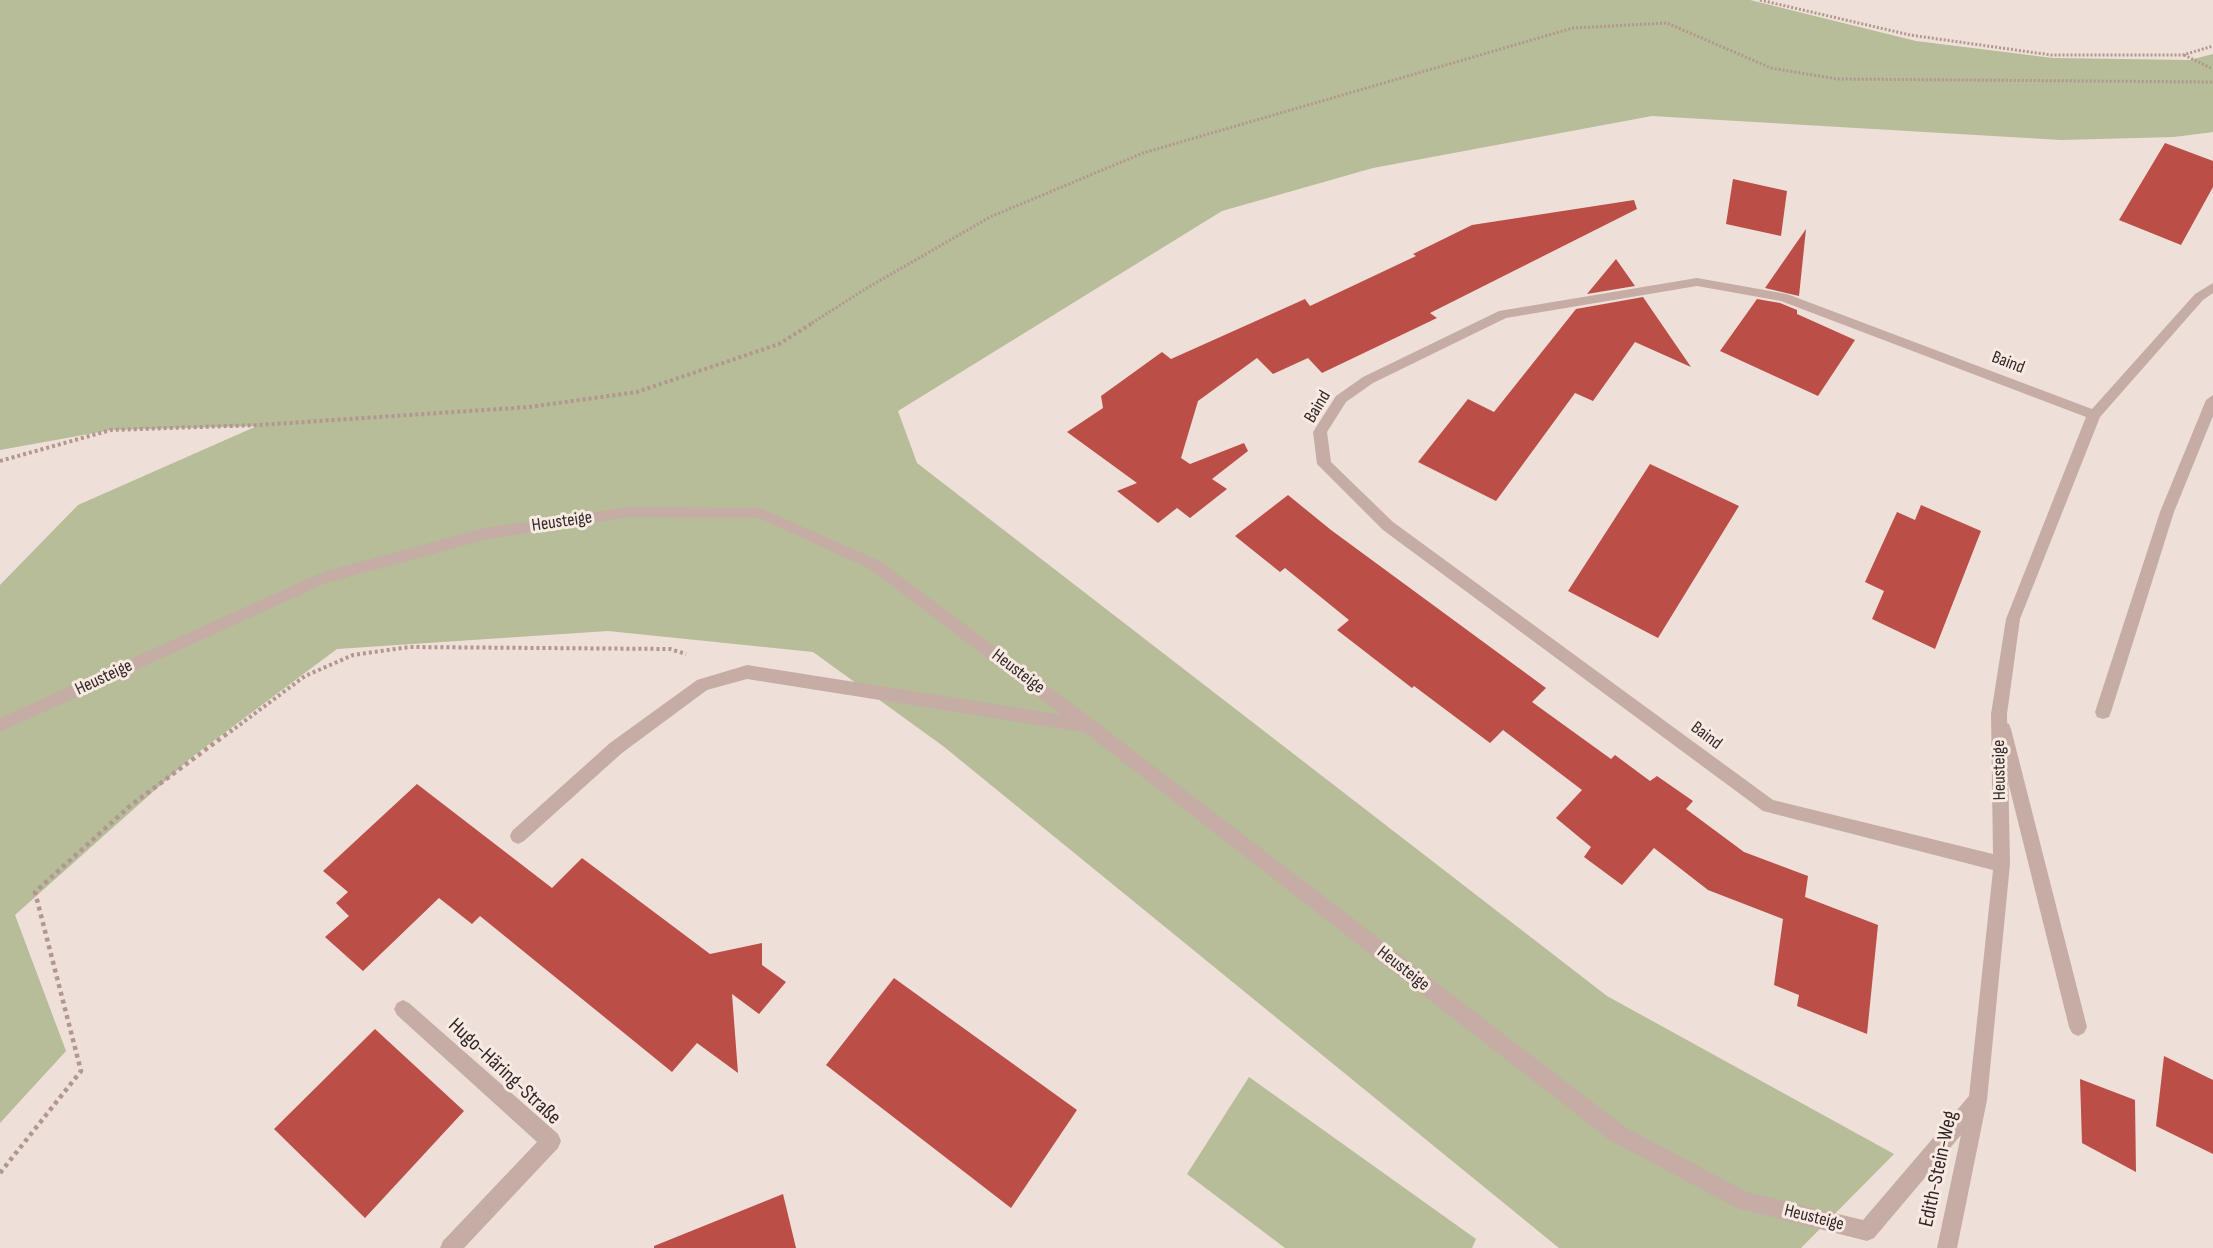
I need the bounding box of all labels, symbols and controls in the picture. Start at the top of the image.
street label: Baind [1988,347,2028,379]
street label: Baind [1300,387,1336,427]
street label: Heusteige [530,507,594,537]
street label: Heusteige [987,645,1049,699]
street label: Heusteige [72,655,136,701]
street label: Baind [1686,717,1726,755]
street label: Heusteige [1989,739,2011,801]
street label: Heusteige [1372,942,1434,996]
street label: Hugo-Häring-Straße [443,1013,565,1131]
street label: Edith-Stein-Weg [1914,1109,1964,1229]
street label: Heusteige [1782,1200,1846,1236]

